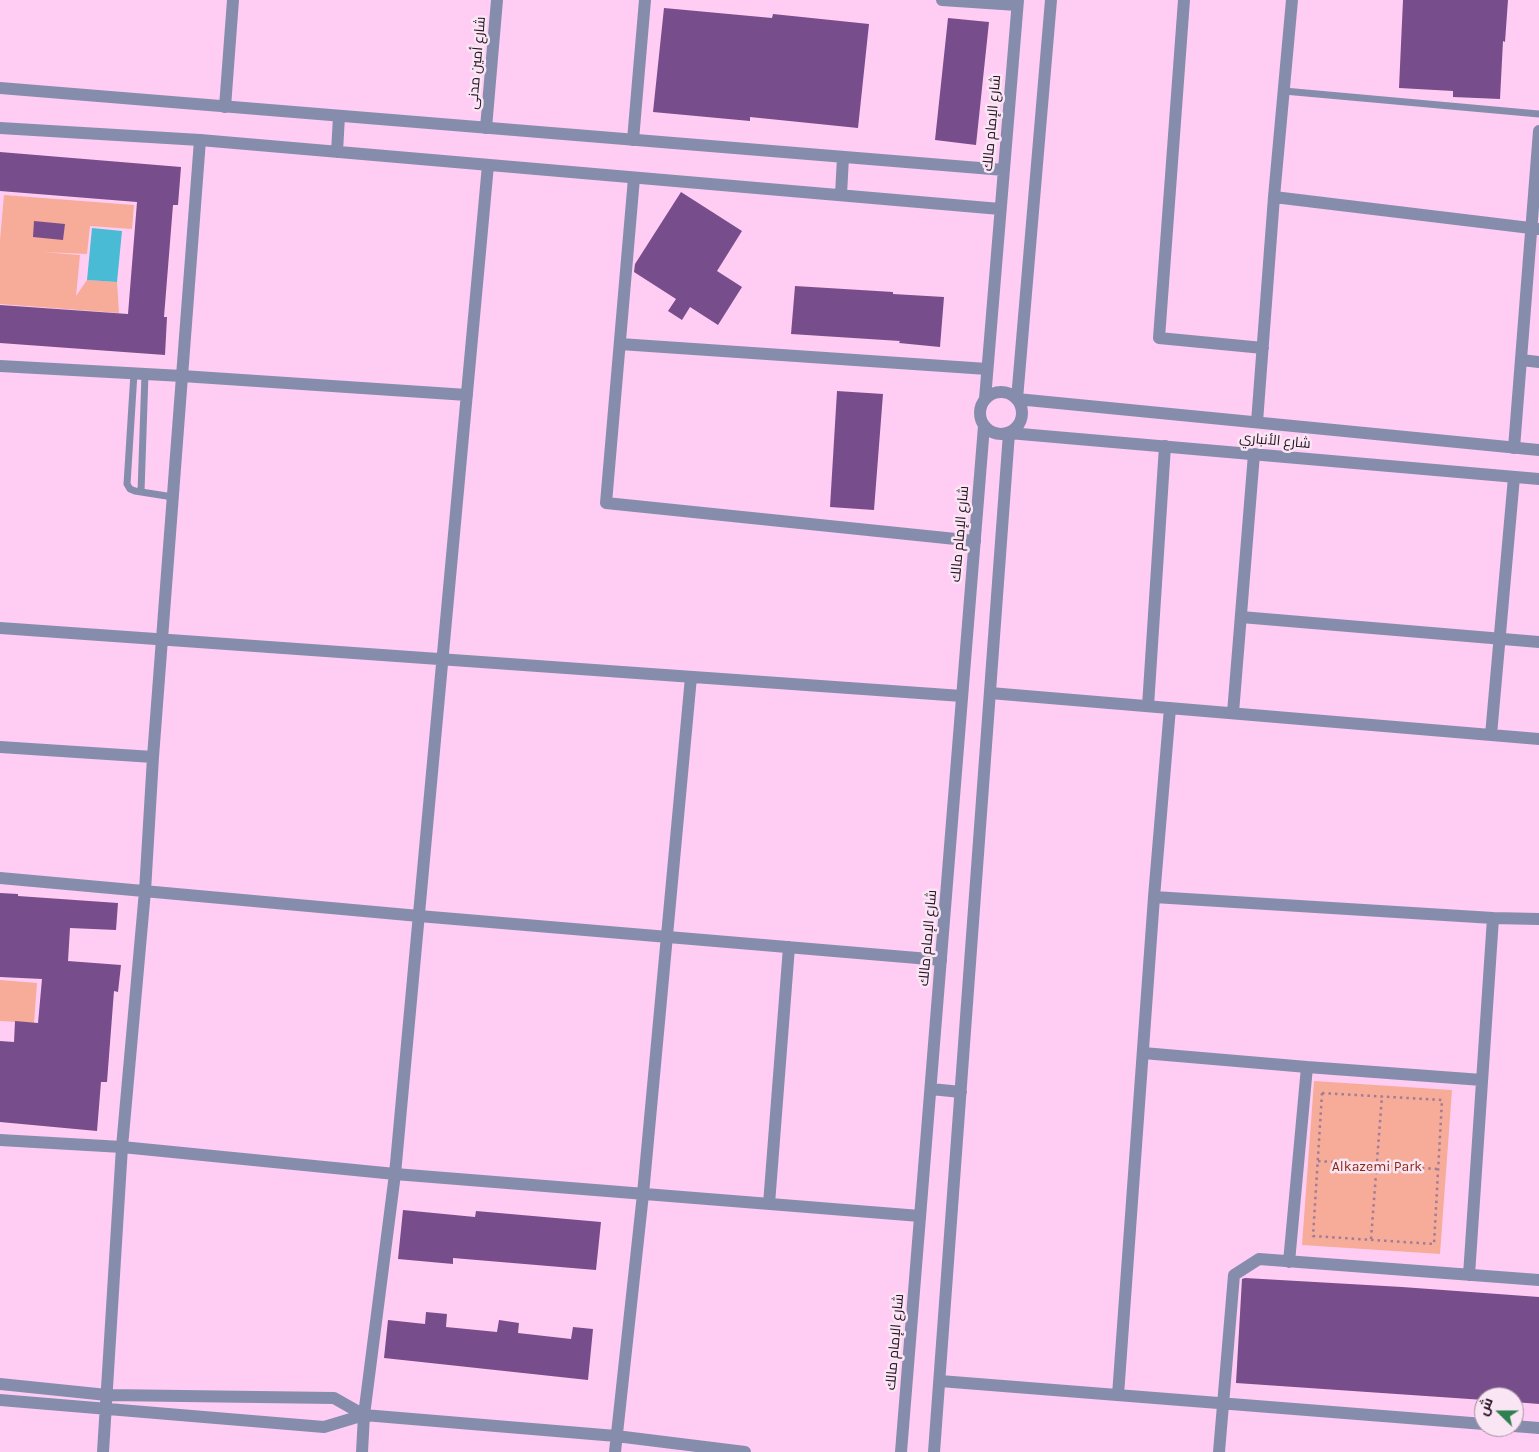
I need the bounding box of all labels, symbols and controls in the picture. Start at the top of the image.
street label: شارع أمين مدنى [465,16,489,110]
street label: شارع الإمام مالك [979,74,1005,172]
street label: شارع الأنباري [1239,430,1311,452]
street label: شارع الإمام مالك [947,485,973,583]
street label: شارع الإمام مالك [915,889,941,987]
park label: Alkazemi Park [1332,1159,1422,1175]
street label: شارع الإمام مالك [882,1293,908,1391]
north arrow [1474,1387,1524,1437]
text: ش [1474,1395,1497,1418]

